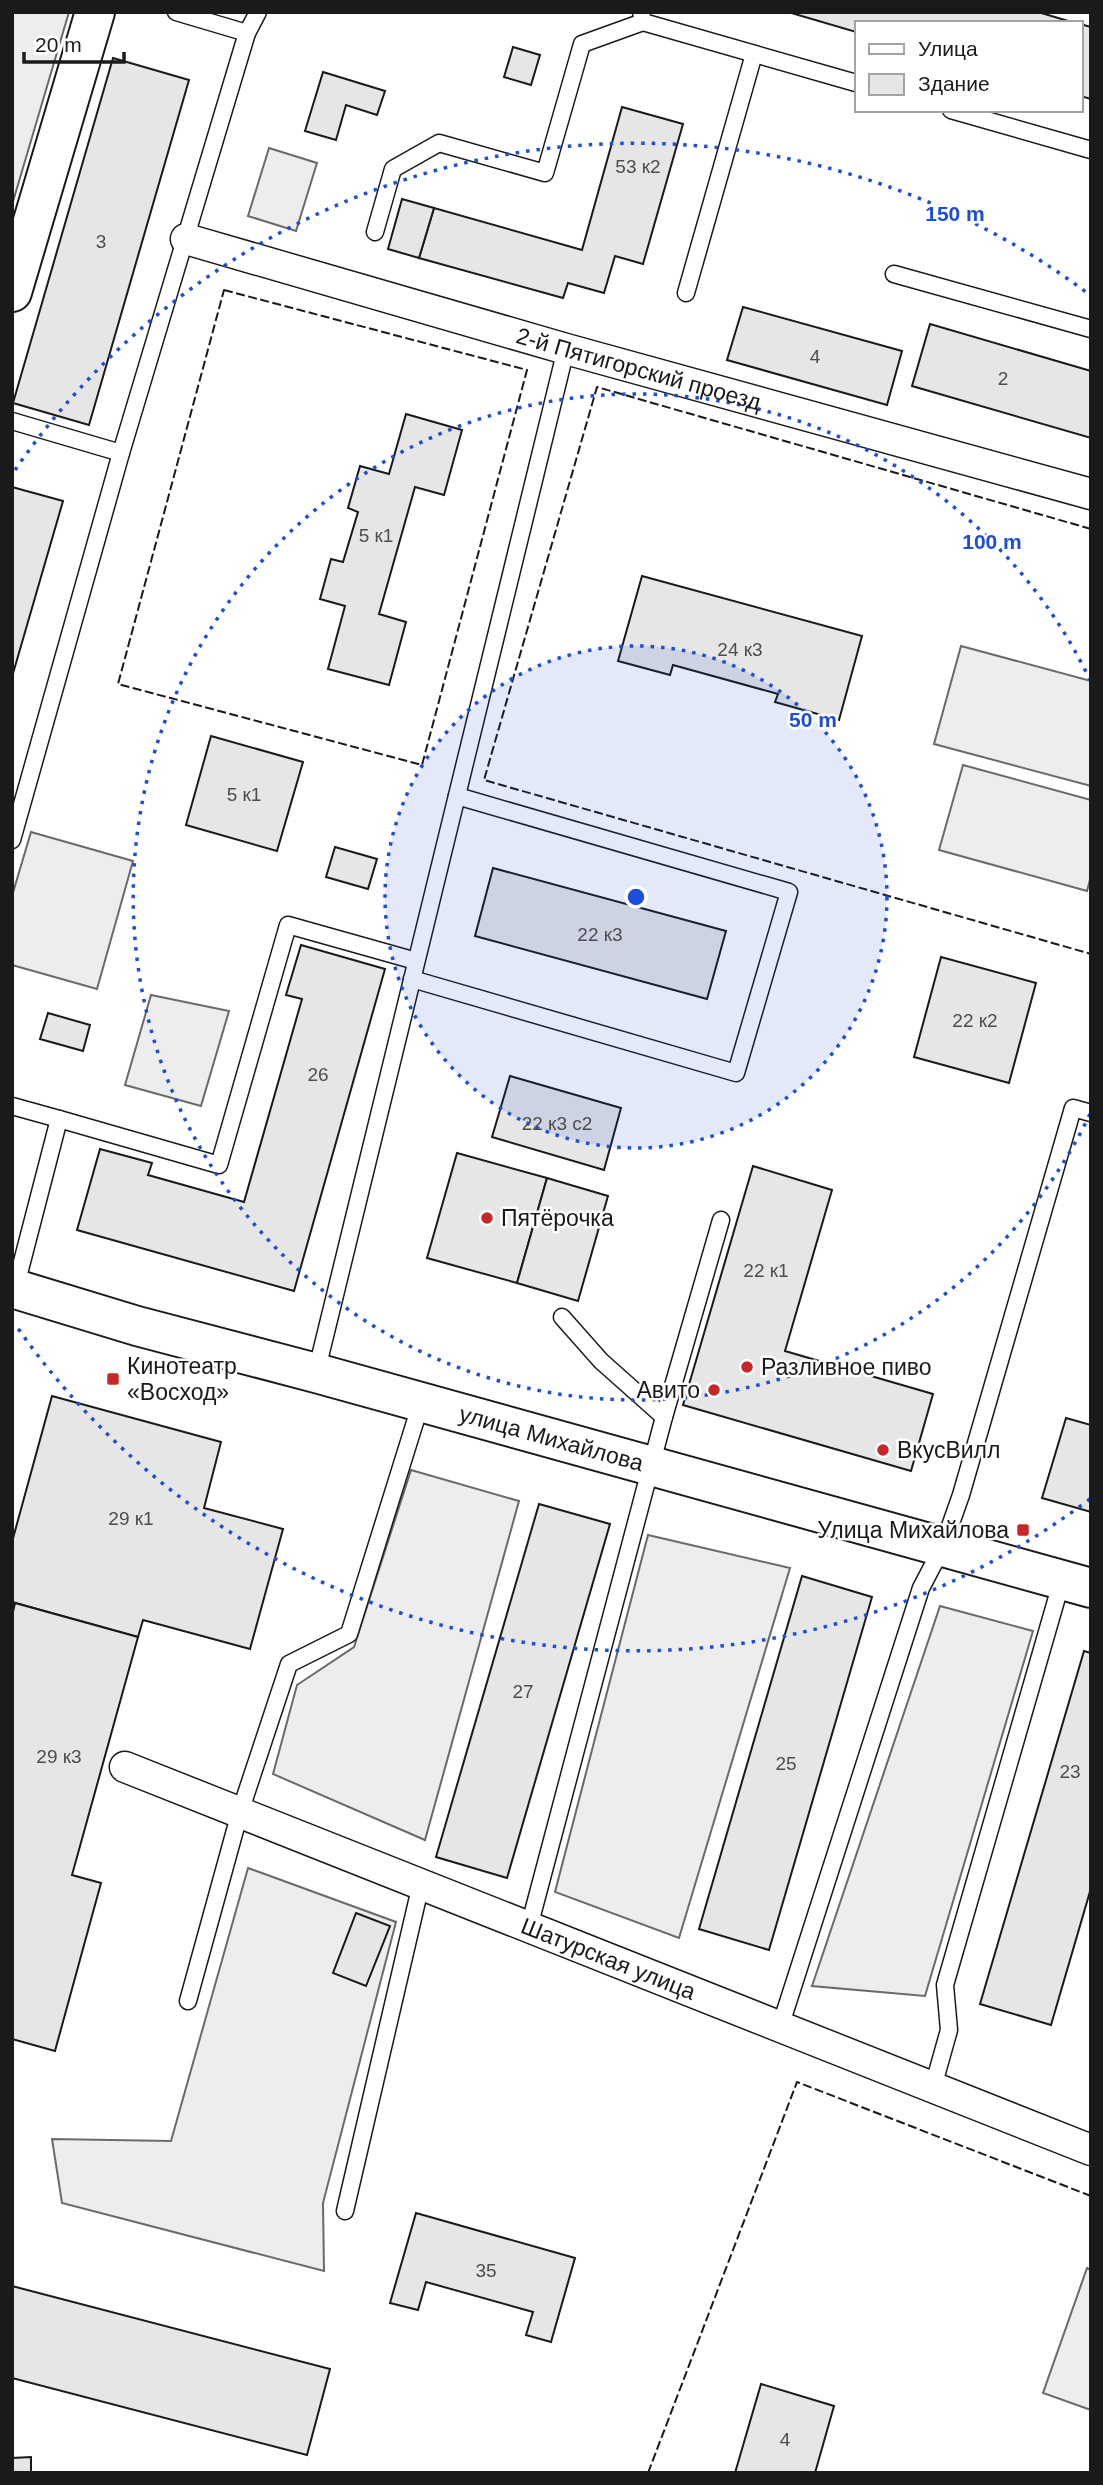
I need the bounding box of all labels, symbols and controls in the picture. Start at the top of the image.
scale bar [24,21,124,65]
legend [855,21,1082,112]
text: 20 m [35,33,82,56]
text: Улица [918,37,978,60]
text: Здание [918,72,990,95]
house number: 53 к2 [615,156,661,177]
text: 150 m [925,202,985,225]
house number: 3 [96,231,106,252]
street label: 2-й Пятигорский проезд [513,322,765,415]
house number: 4 [810,346,821,367]
house number: 2 [998,368,1008,389]
house number: 5 к1 [359,525,393,546]
text: 100 m [962,530,1022,553]
house number: 24 к3 [717,639,763,660]
text: 50 m [789,708,837,731]
house number: 5 к1 [227,784,261,805]
centre of rings [624,885,648,909]
house number: 22 к3 [577,924,623,945]
house number: 22 к2 [952,1010,998,1031]
house number: 26 [307,1064,329,1085]
house number: 22 к3 с2 [522,1113,592,1134]
place label: Пятёрочка [501,1205,614,1231]
marker: Пятёрочка [479,1210,495,1226]
house number: 22 к1 [743,1260,789,1281]
place label: Кинотеатр «Восход» [127,1353,237,1405]
place label: Разливное пиво [761,1354,932,1380]
marker: Разливное пиво [739,1359,755,1375]
marker: Кинотеатр «Восход» [105,1371,121,1387]
place label: Авито [637,1377,700,1403]
marker: Авито [706,1382,722,1398]
street label: улица Михайлова [456,1400,647,1476]
place label: ВкусВилл [897,1437,1000,1463]
marker: ВкусВилл [875,1442,891,1458]
house number: 29 к1 [108,1508,154,1529]
place label: Улица Михайлова [817,1517,1009,1543]
marker: Улица Михайлова [1015,1522,1031,1538]
house number: 27 [512,1681,534,1702]
house number: 29 к3 [36,1746,82,1767]
house number: 25 [775,1753,797,1774]
house number: 23 [1059,1761,1081,1782]
street label: Шатурская улица [518,1912,699,2005]
house number: 35 [475,2260,497,2281]
house number: 4 [780,2429,791,2450]

